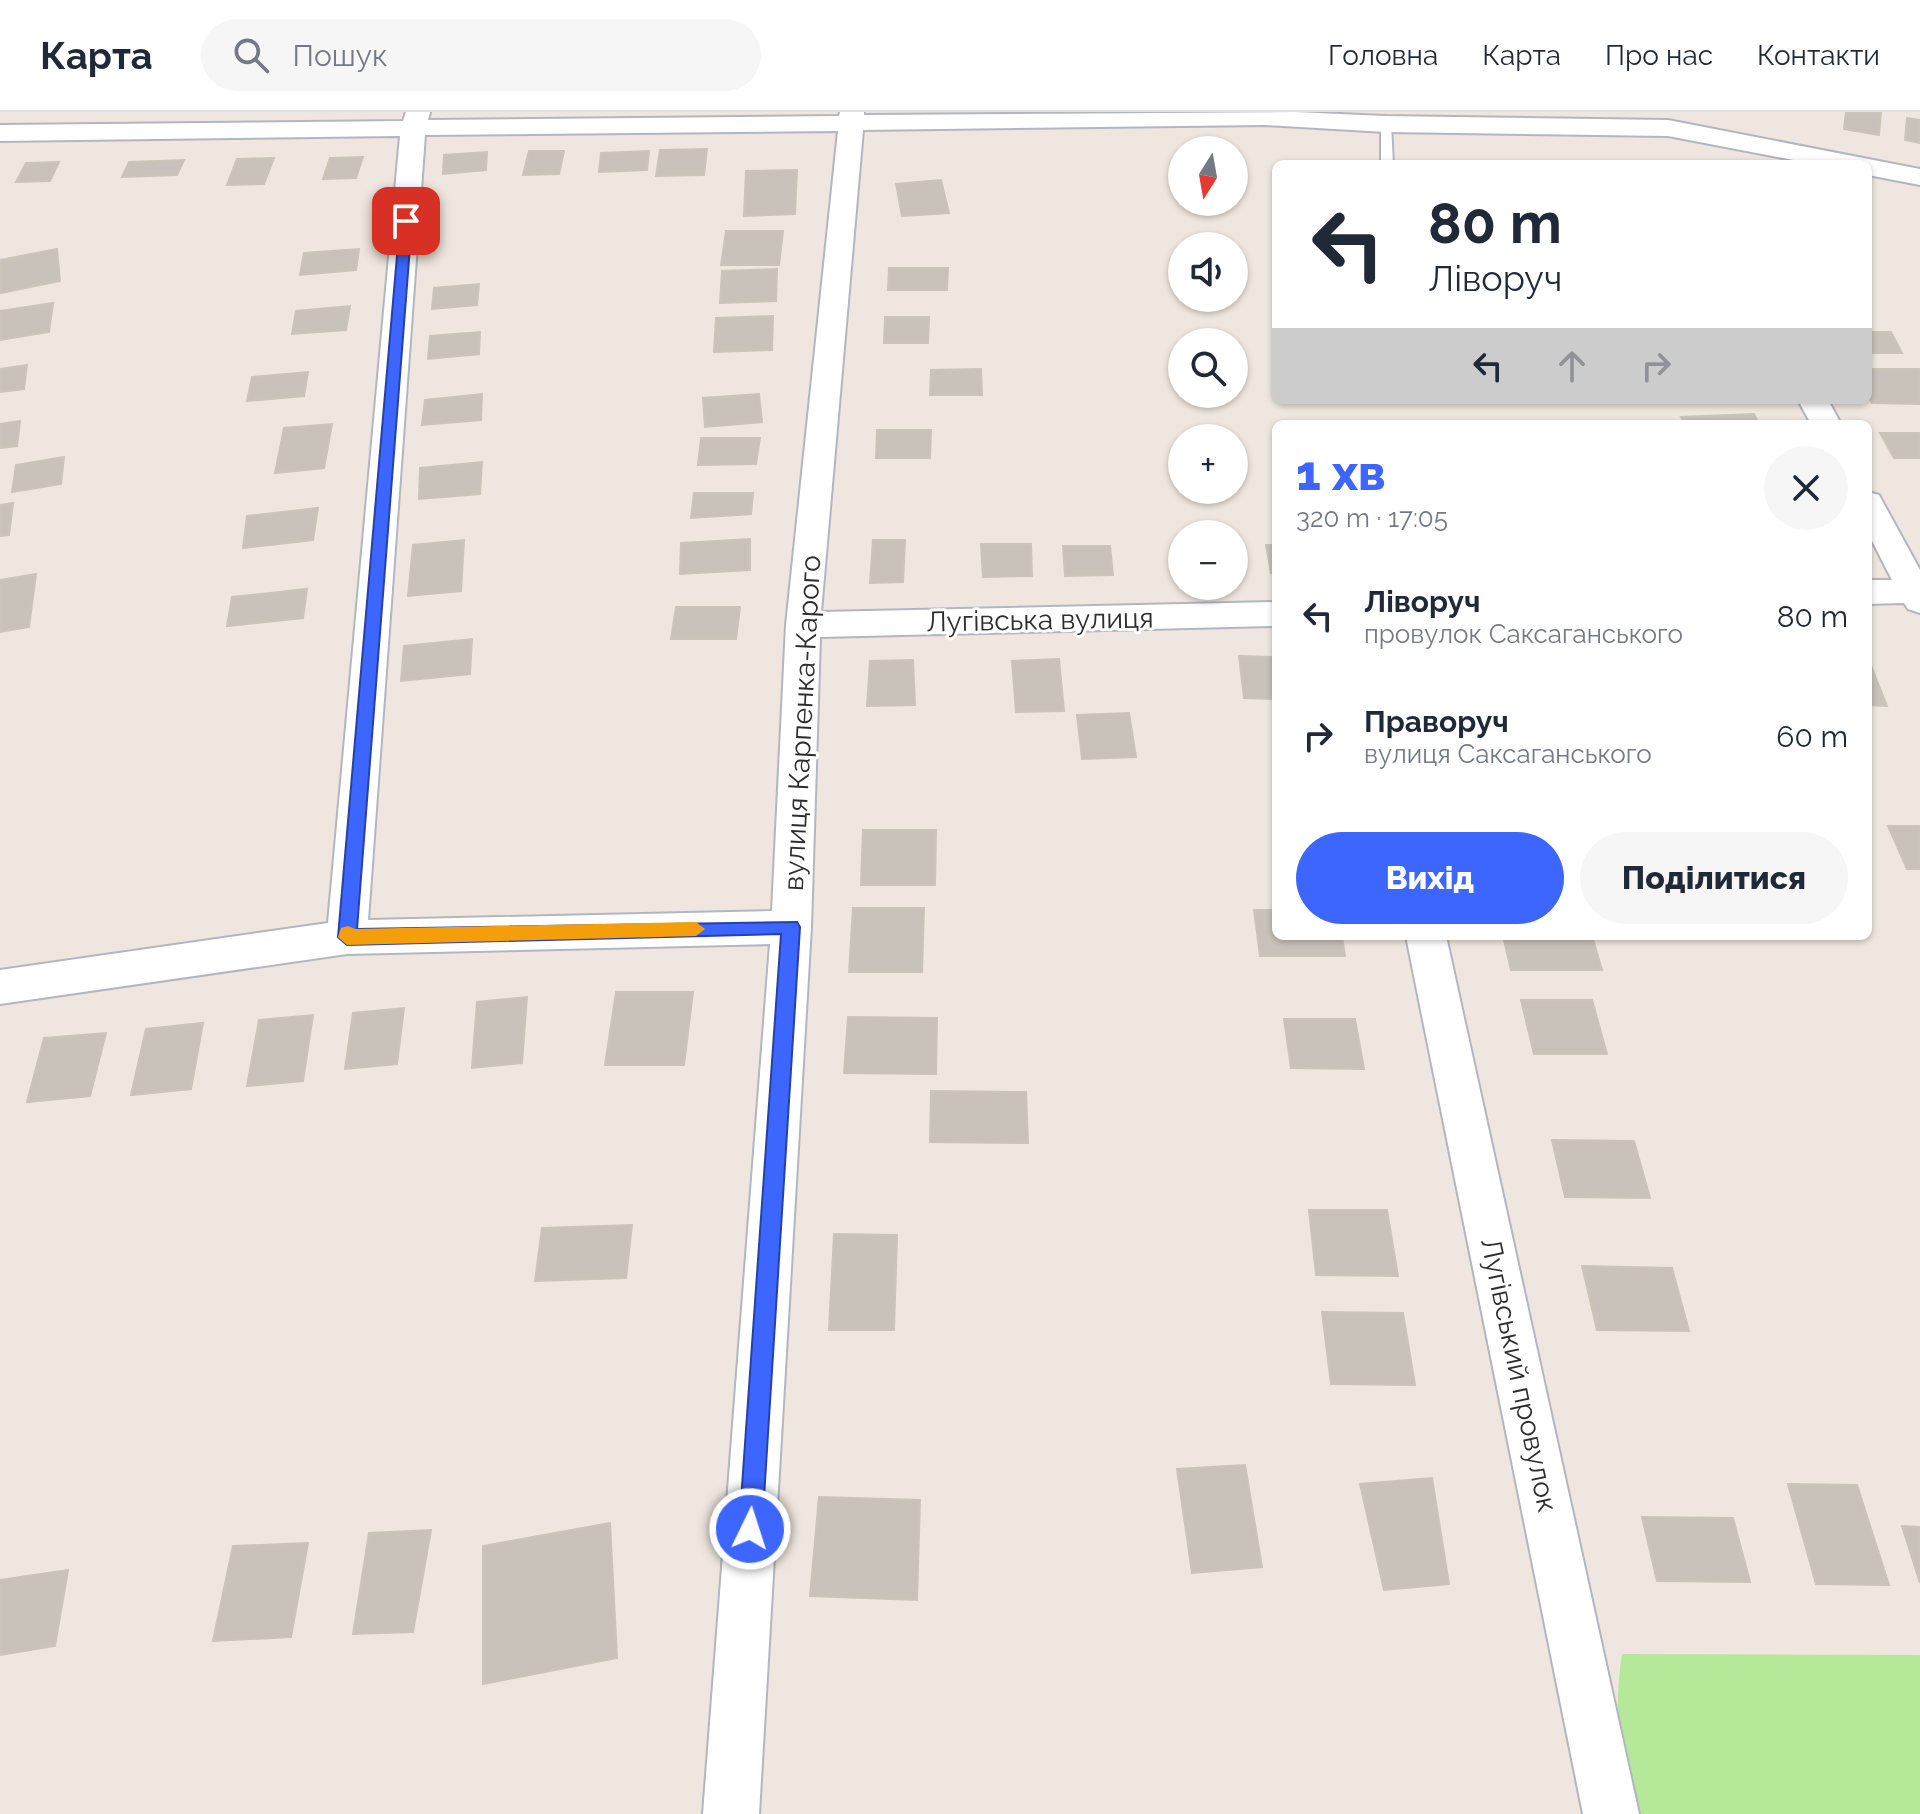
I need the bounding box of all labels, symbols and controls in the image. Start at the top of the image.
search box [201,19,761,91]
text: Карта [40,33,153,78]
icon: search [229,33,273,77]
text: Пошук [293,38,388,73]
text: Головна [1328,39,1438,72]
text: Карта [1482,39,1561,72]
text: Про нас [1605,39,1713,72]
text: Контакти [1757,39,1880,72]
north arrow [1168,136,1248,216]
map controls [1168,136,1248,600]
pin [372,187,440,255]
text: 80 m [1428,190,1562,256]
icon: left [1296,192,1400,296]
icon: arrive [384,199,428,243]
button: sound [1168,232,1248,312]
text: Ліворуч [1428,257,1562,299]
button: search [1168,328,1248,408]
icon: left [1466,344,1510,388]
icon: ahead [1550,344,1594,388]
icon: right [1634,344,1678,388]
button: + [1168,424,1248,504]
text: 1 хв [1296,445,1386,501]
button: close [1764,446,1848,530]
text: 320 m · 17:05 [1296,503,1448,533]
button: − [1168,520,1248,600]
street label: вулиця Карпенка-Карого [777,554,827,892]
text: Ліворуч [1364,584,1480,619]
icon: left [1296,594,1340,638]
text: 80 m [1777,599,1848,634]
street label: Лугівська вулиця [926,602,1154,638]
text: провулок Саксаганського [1364,619,1683,649]
text: Праворуч [1364,704,1509,739]
icon: right [1296,714,1340,758]
text: 60 m [1776,719,1848,754]
text: вулиця Саксаганського [1364,739,1652,769]
button: Вихід [1296,832,1564,924]
button: Поділитися [1580,832,1848,924]
street label: Лугівський провулок [1474,1235,1564,1515]
position arrow [708,1487,792,1571]

